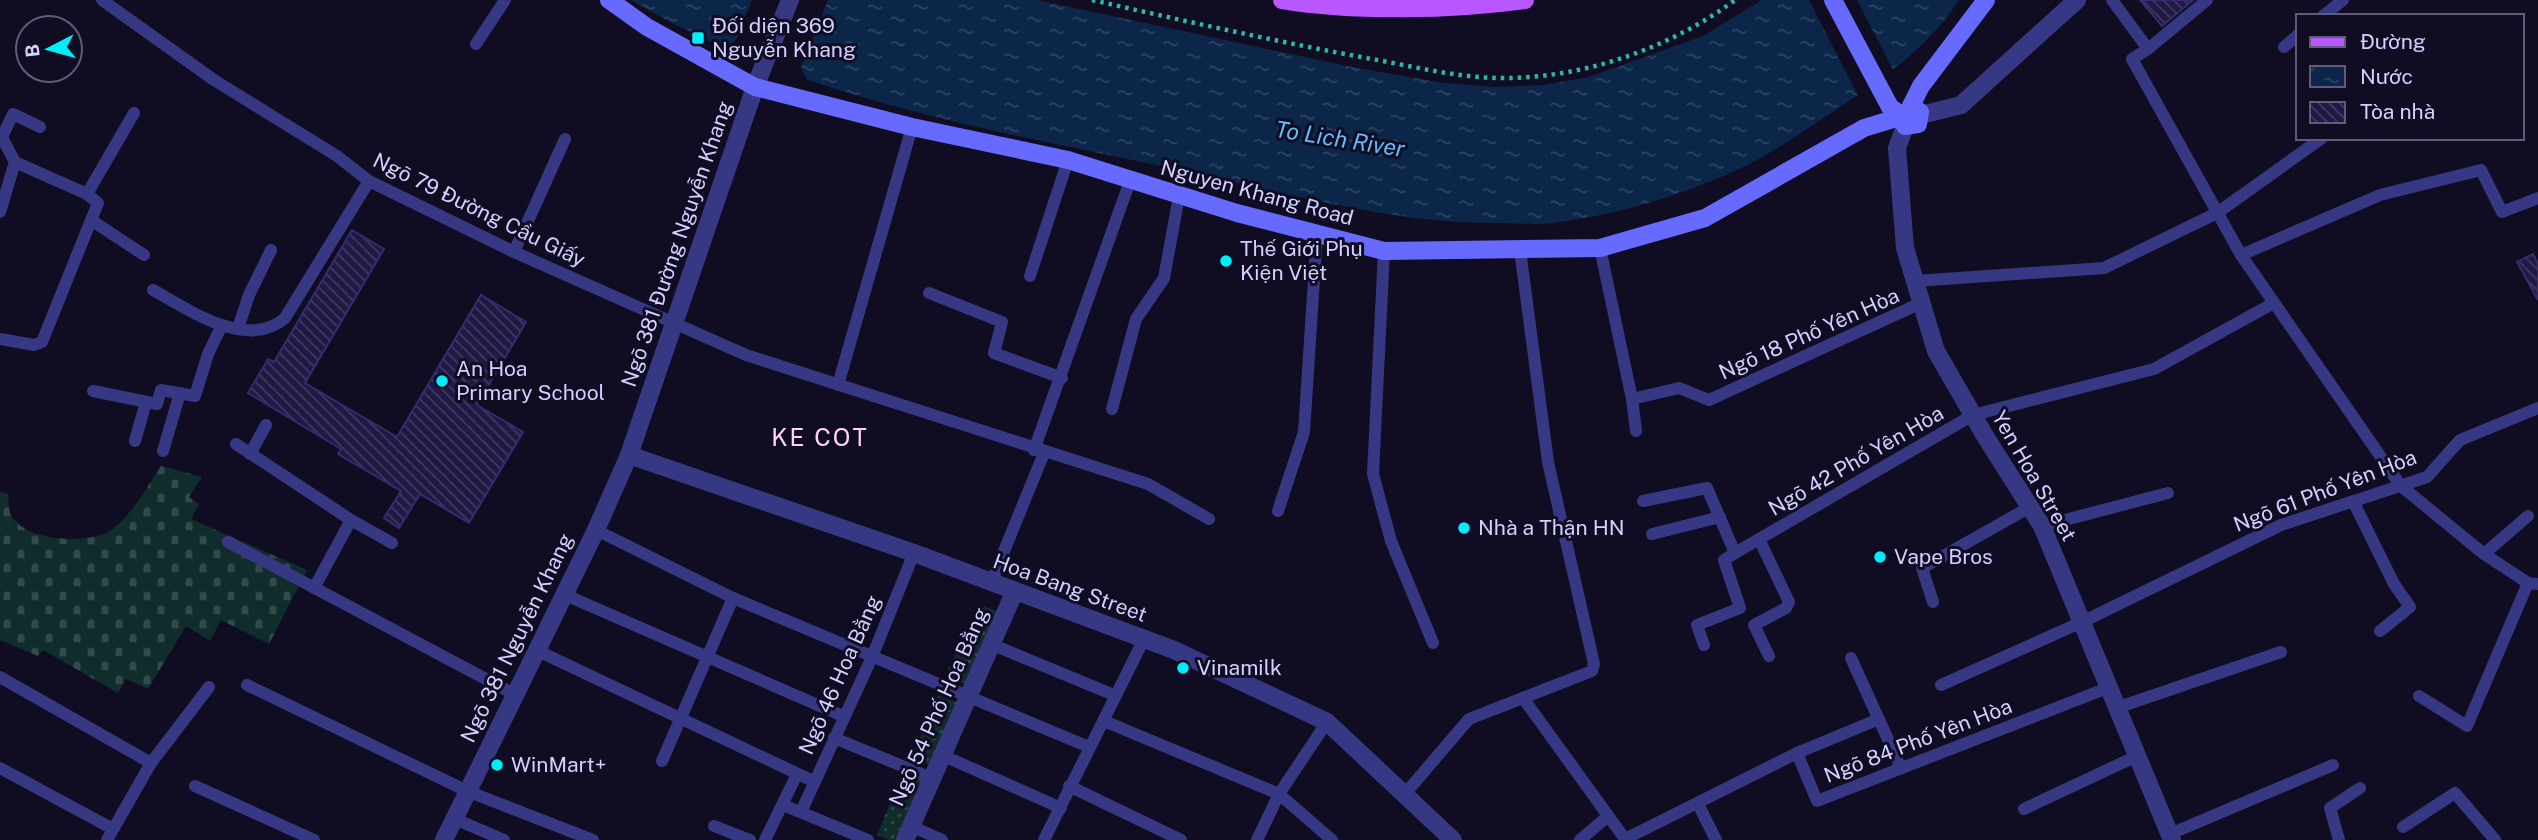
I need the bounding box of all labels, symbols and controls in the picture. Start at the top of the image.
place label: Đối diện 369 Nguyễn Khang [712,13,856,62]
north arrow [14,14,84,84]
legend [2296,14,2524,140]
text: Đường [2360,29,2426,54]
marker: Đối diện 369 Nguyễn Khang [690,30,706,46]
text: B [20,43,44,58]
text: Nước [2360,64,2413,89]
street label: Ngõ 381 Đường Nguyễn Khang [616,98,737,390]
text: Tòa nhà [2360,99,2435,124]
water label: To Lich River [1273,115,1407,162]
street label: Ngõ 79 Đường Cầu Giấy [369,147,589,272]
street label: Nguyen Khang Road [1158,155,1356,230]
place label: Thế Giới Phụ Kiện Việt [1240,236,1363,285]
marker: Thế Giới Phụ Kiện Việt [1218,253,1234,269]
street label: Ngõ 18 Phố Yên Hòa [1715,283,1903,385]
place label: An Hoa Primary School [456,356,605,405]
marker: An Hoa Primary School [434,373,450,389]
street label: Ngõ 42 Phố Yên Hòa [1764,400,1948,521]
street label: Yen Hoa Street [1987,406,2082,545]
district label: KE COT [771,423,869,451]
street label: Ngõ 61 Phố Yên Hòa [2230,444,2420,537]
place label: Nhà a Thận HN [1478,515,1625,540]
marker: Nhà a Thận HN [1456,520,1472,536]
street label: Ngõ 381 Nguyễn Khang [455,529,578,746]
place label: Vape Bros [1894,544,1993,569]
street label: Hoa Bang Street [990,548,1150,627]
marker: Vape Bros [1872,549,1888,565]
street label: Ngõ 46 Hoa Bằng [793,591,886,758]
street label: Ngõ 54 Phố Hoa Bằng [883,604,994,810]
place label: Vinamilk [1197,655,1282,680]
marker: Vinamilk [1175,660,1191,676]
street label: Ngõ 84 Phố Yên Hòa [1820,693,2015,788]
place label: WinMart+ [511,752,606,777]
marker: WinMart+ [489,757,505,773]

